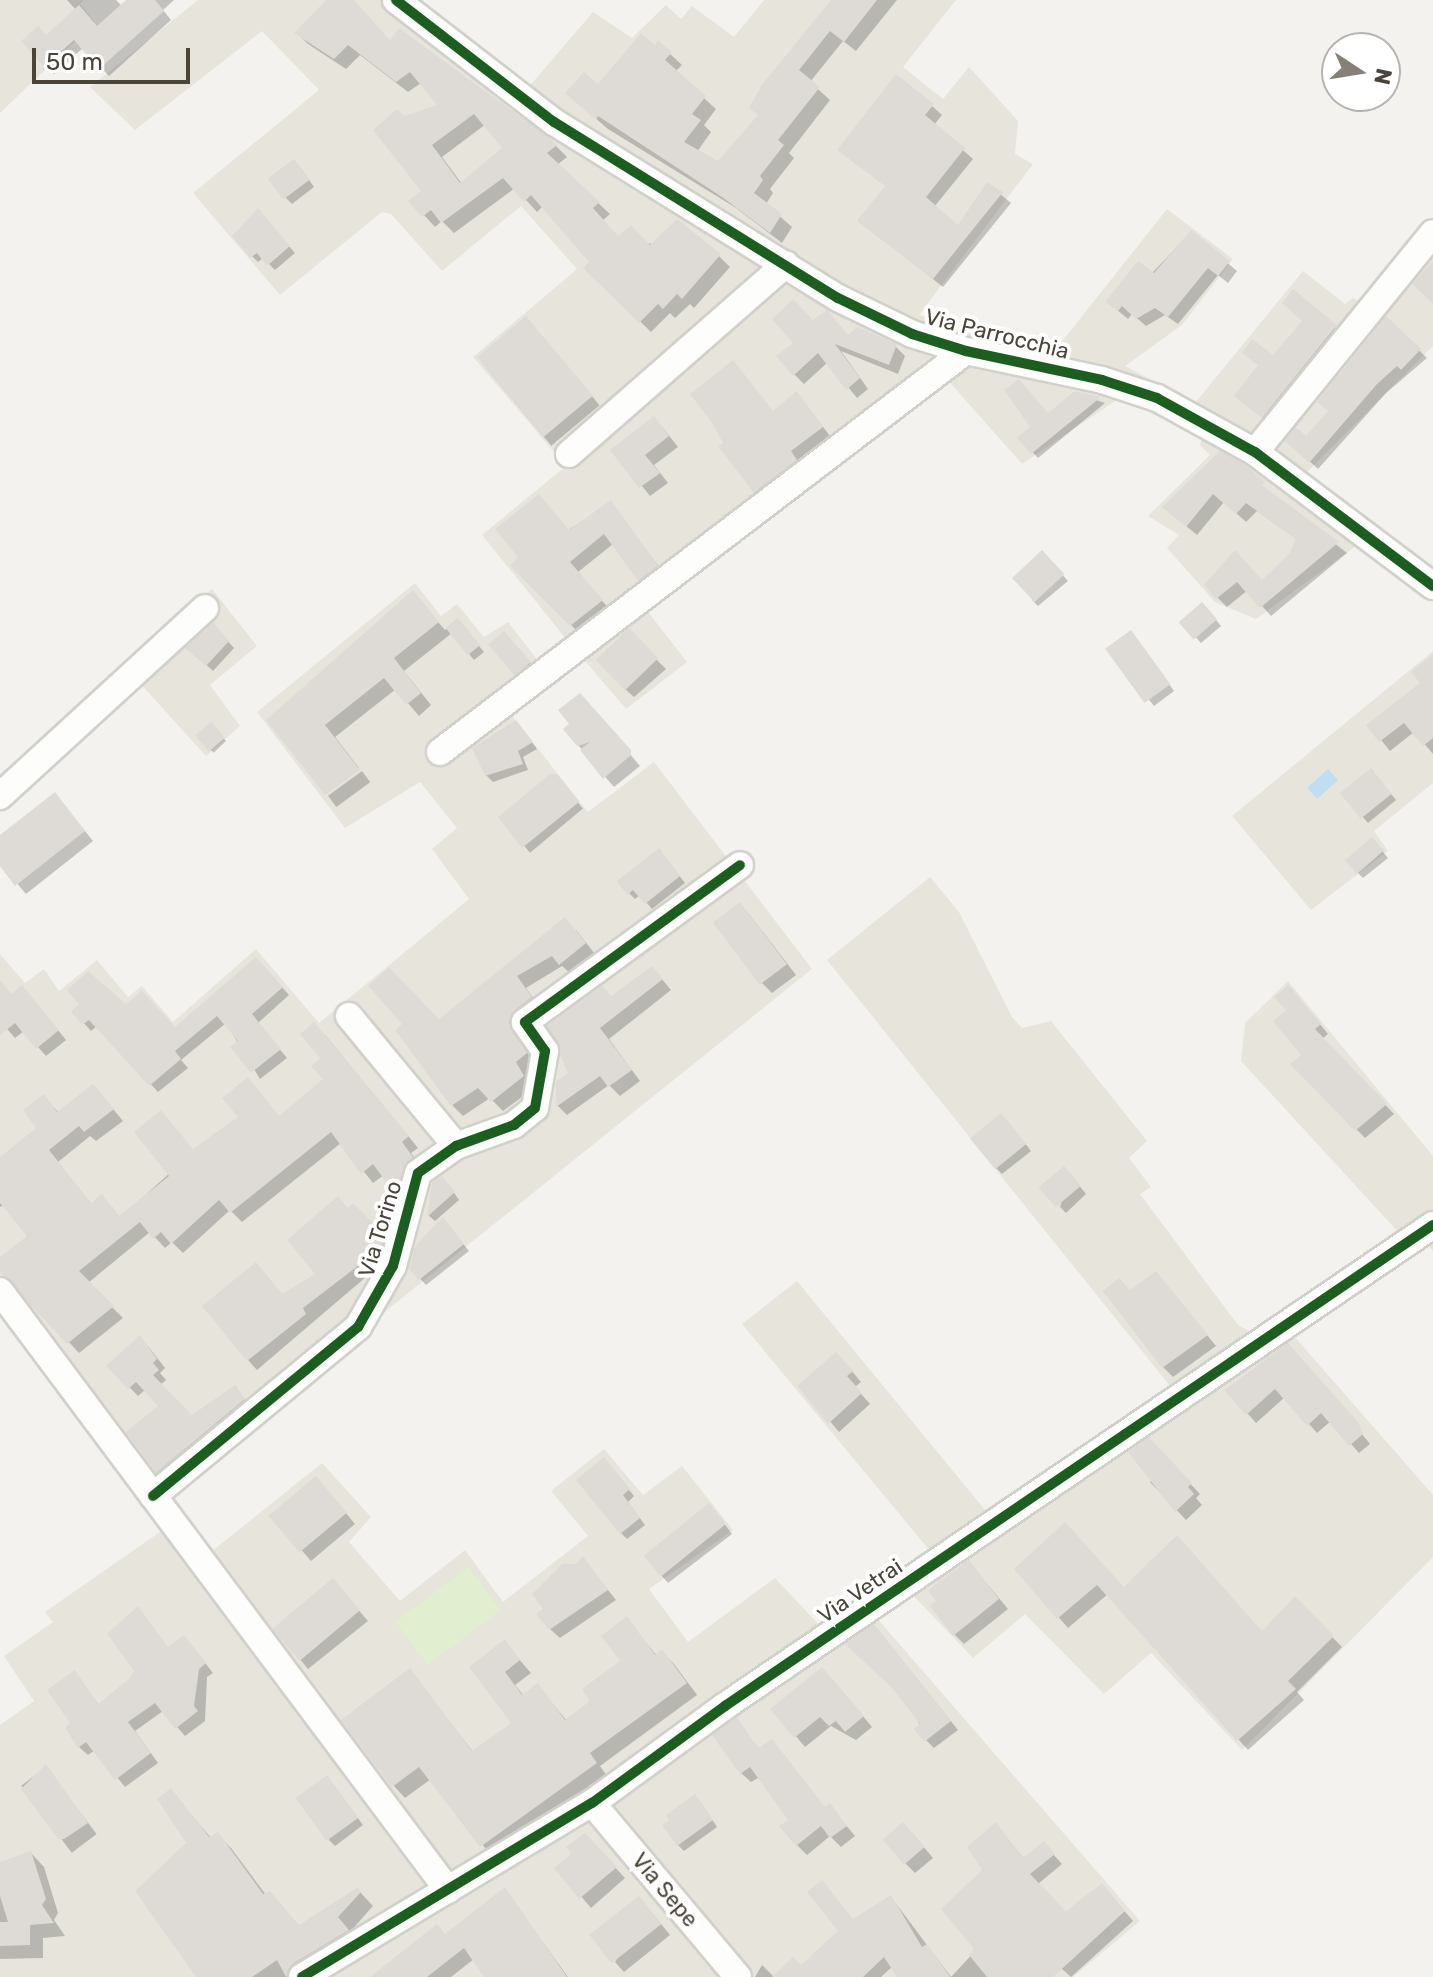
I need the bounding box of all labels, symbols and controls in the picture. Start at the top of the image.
scale bar [36,32,194,82]
north arrow [1321,32,1401,112]
text: 50 m [46,48,103,76]
text: N [1368,66,1398,87]
street label: Via Parrocchia [922,303,1072,365]
street label: Via Torino [353,1177,407,1281]
street label: Via Vetrai [812,1553,908,1629]
street label: Via Sepe [626,1848,704,1932]

